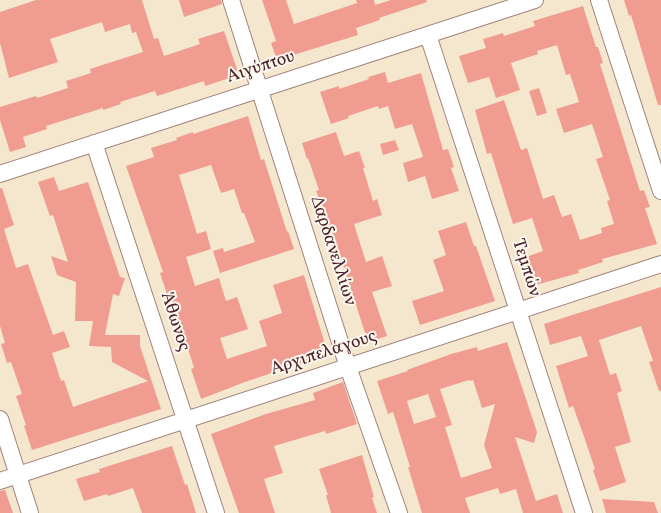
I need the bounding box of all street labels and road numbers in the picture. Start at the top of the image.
street label: Αιγύπτου [224,47,298,89]
street label: Δαρδανελλίων [304,194,360,308]
street label: Τεμπών [506,236,544,300]
street label: Άθωνος [154,290,194,354]
street label: Αρχιπελάγους [268,327,380,381]

